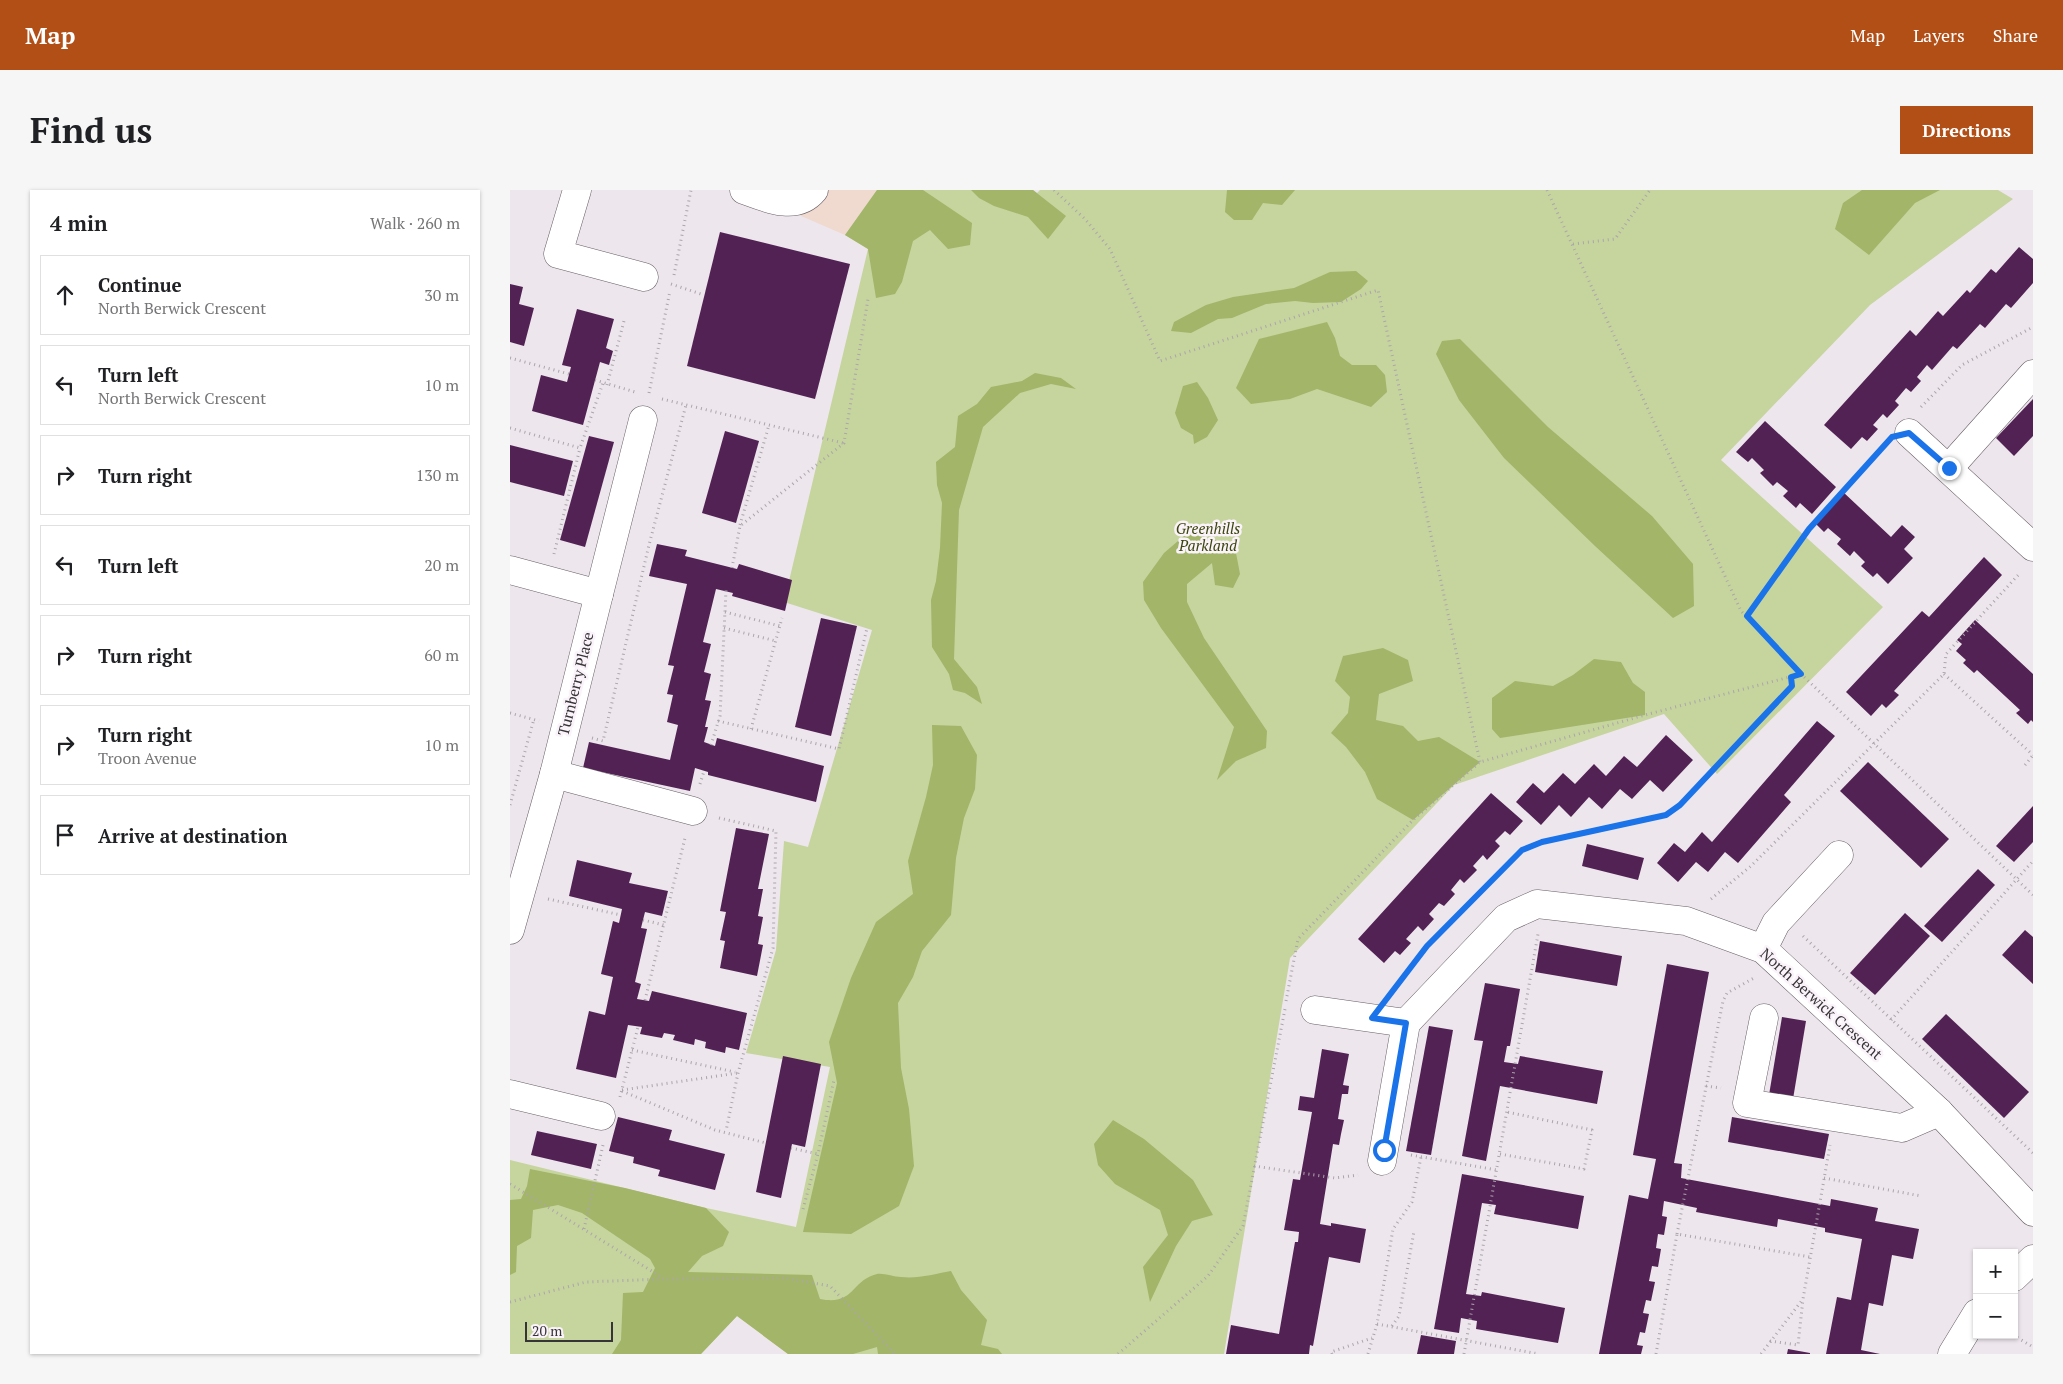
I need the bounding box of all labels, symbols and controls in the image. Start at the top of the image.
text: Map [25,19,75,51]
text: Map [1850,23,1885,47]
text: Layers [1913,23,1965,47]
text: Share [1993,23,2038,47]
button: Directions [1900,106,2033,154]
text: Find us [30,107,152,153]
text: 4 min [50,209,107,237]
text: Walk · 260 m [370,212,460,234]
text: Continue [98,272,182,297]
icon: ahead [51,281,79,309]
text: 30 m [424,284,459,306]
text: North Berwick Crescent [98,297,266,319]
text: Turn left [98,362,179,387]
icon: left [51,371,79,399]
text: 10 m [424,374,459,396]
text: North Berwick Crescent [98,387,266,409]
route end [1938,457,1961,480]
icon: right [51,461,79,489]
text: Turn right [98,463,192,488]
text: 130 m [416,464,459,486]
park label: Greenhills Parkland [1176,518,1240,555]
icon: left [51,551,79,579]
text: Turn left [98,553,179,578]
text: 20 m [424,554,459,576]
street label: Turnberry Place [552,630,598,738]
icon: right [51,641,79,669]
text: Turn right [98,643,192,668]
text: 60 m [424,644,459,666]
text: Turn right [98,722,192,747]
icon: right [51,731,79,759]
text: 10 m [424,734,459,756]
text: Troon Avenue [98,747,197,769]
icon: arrive [51,821,79,849]
text: Arrive at destination [98,823,287,848]
street label: North Berwick Crescent [1756,943,1887,1064]
route start [1373,1139,1396,1162]
map controls [1973,1249,2018,1339]
button: + [1973,1249,2018,1294]
button: − [1973,1294,2018,1339]
scale bar [525,1319,612,1342]
text: 20 m [532,1321,562,1340]

